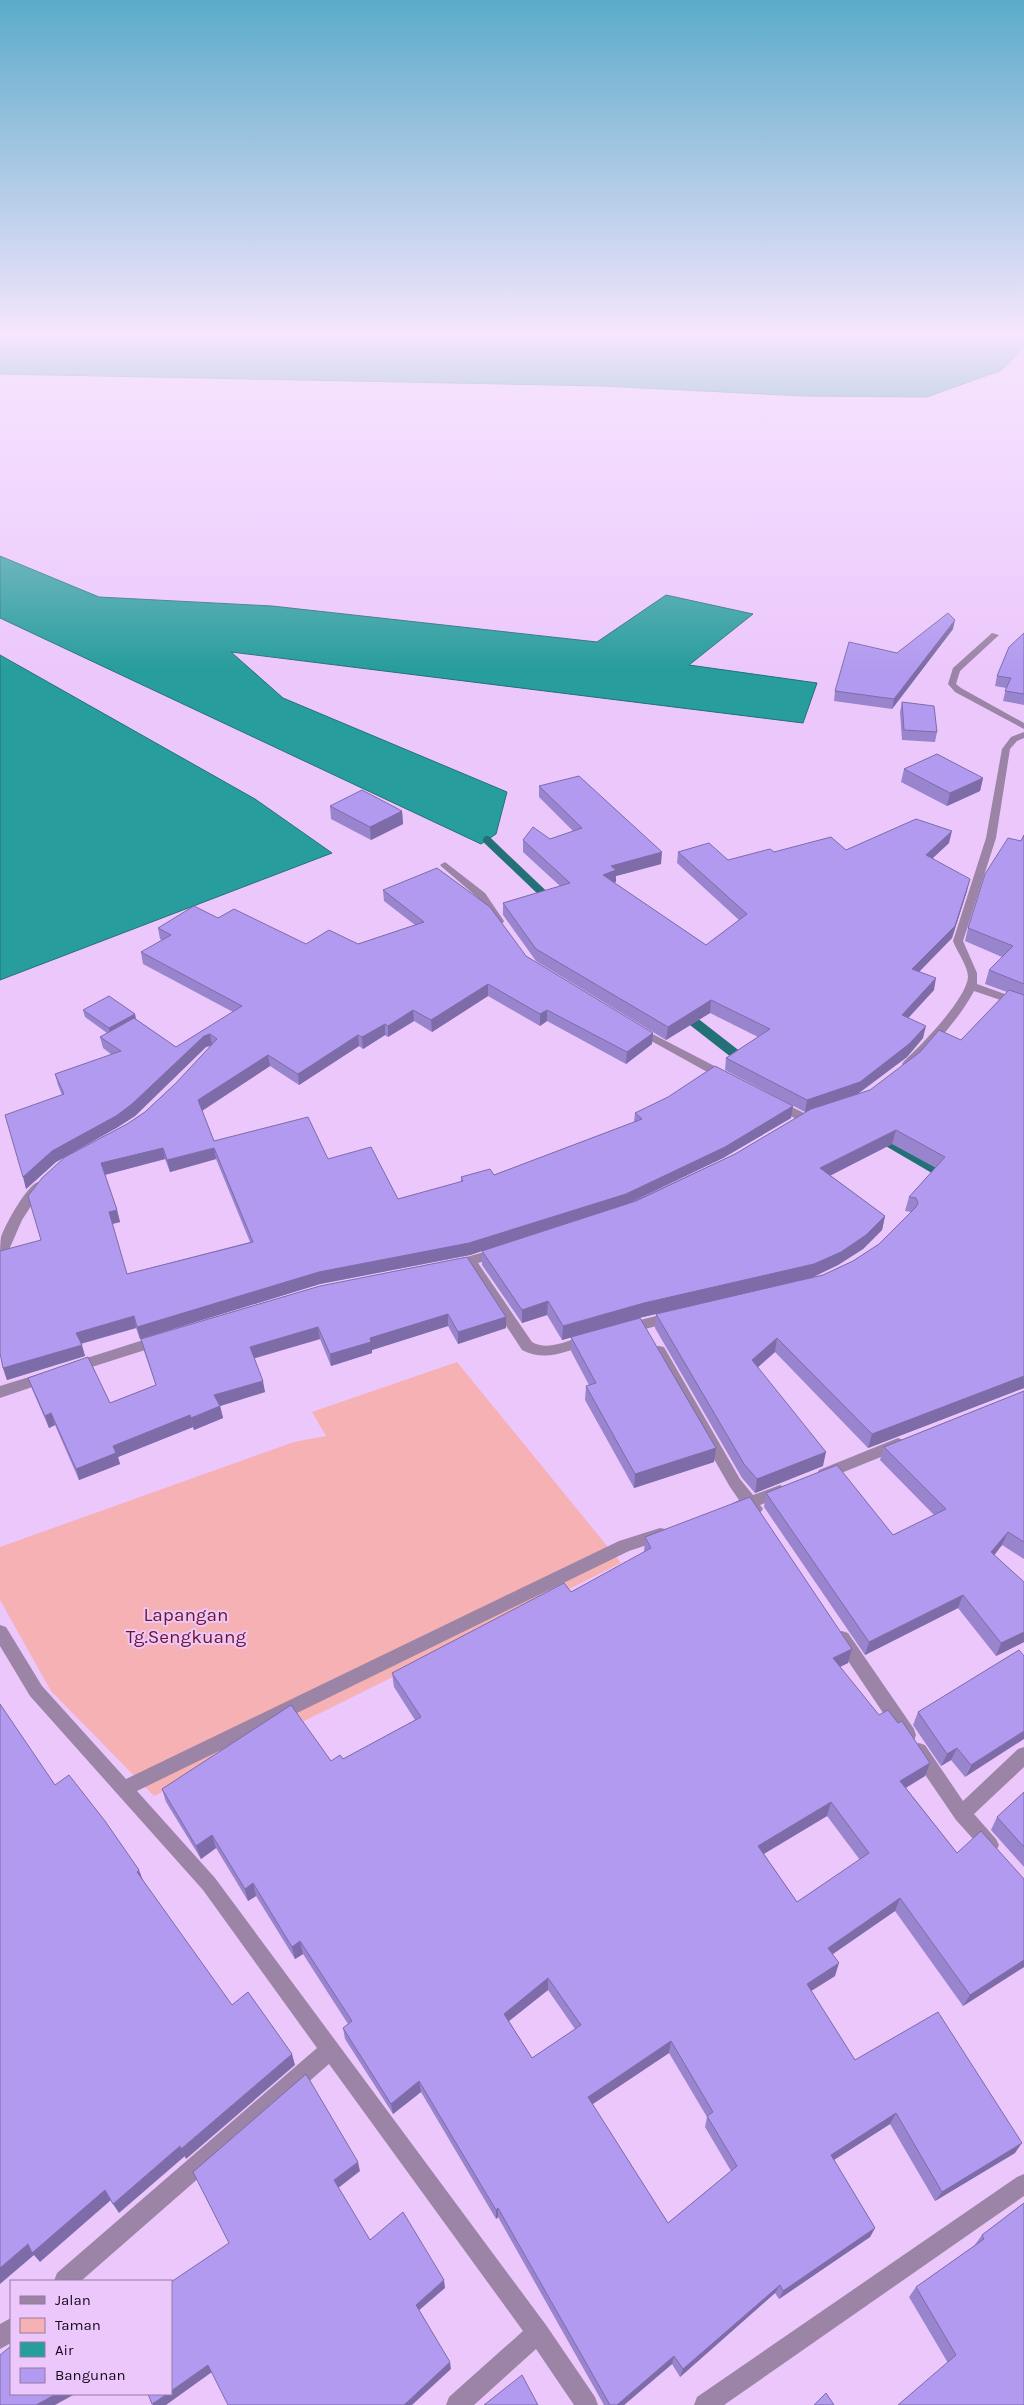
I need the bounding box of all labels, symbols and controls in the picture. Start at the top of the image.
park label: Lapangan Tg.Sengkuang [126,1604,246,1648]
legend [10,2280,172,2395]
text: Jalan [55,2291,91,2309]
text: Taman [55,2316,101,2334]
text: Air [55,2341,74,2359]
text: Bangunan [55,2366,126,2384]

